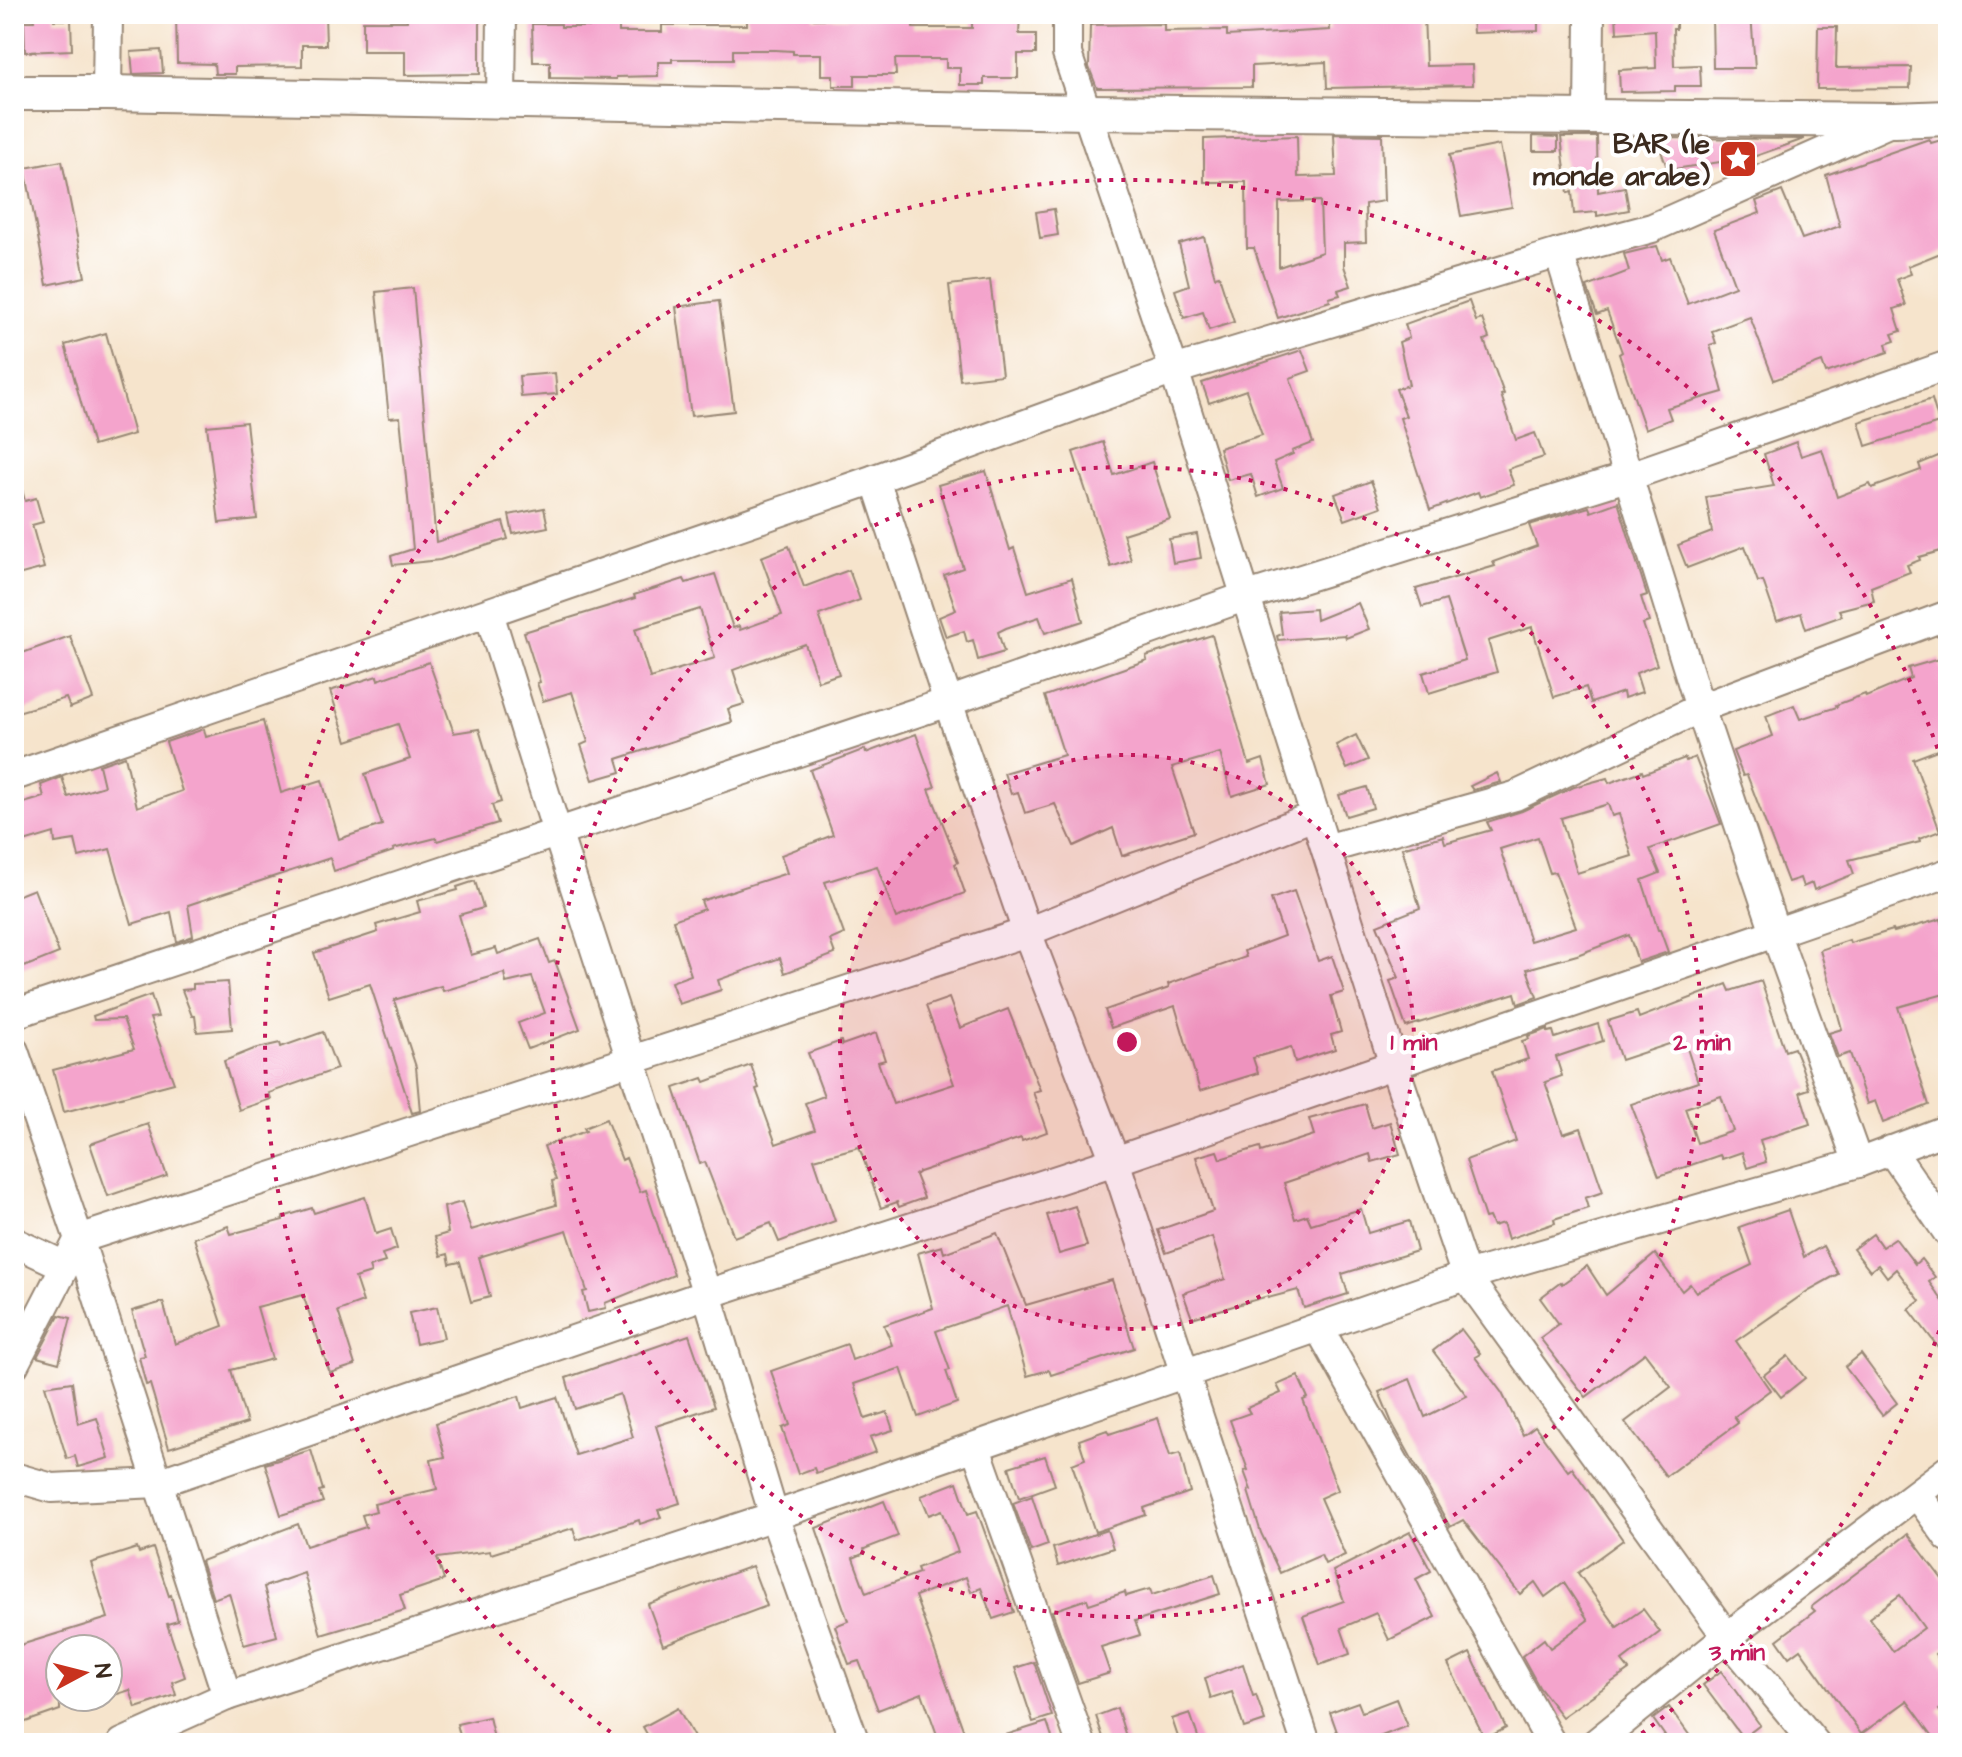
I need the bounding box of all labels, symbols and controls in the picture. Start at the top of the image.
place label: BAR (le monde arabe) [1533,125,1710,196]
place icon: BAR (le monde arabe) [1717,138,1759,180]
text: 1 min [1391,1026,1438,1060]
text: 2 min [1672,1026,1731,1060]
centre of rings [1113,1028,1141,1056]
north arrow [44,1633,124,1713]
text: 3 min [1708,1636,1765,1670]
text: N [86,1662,119,1680]

